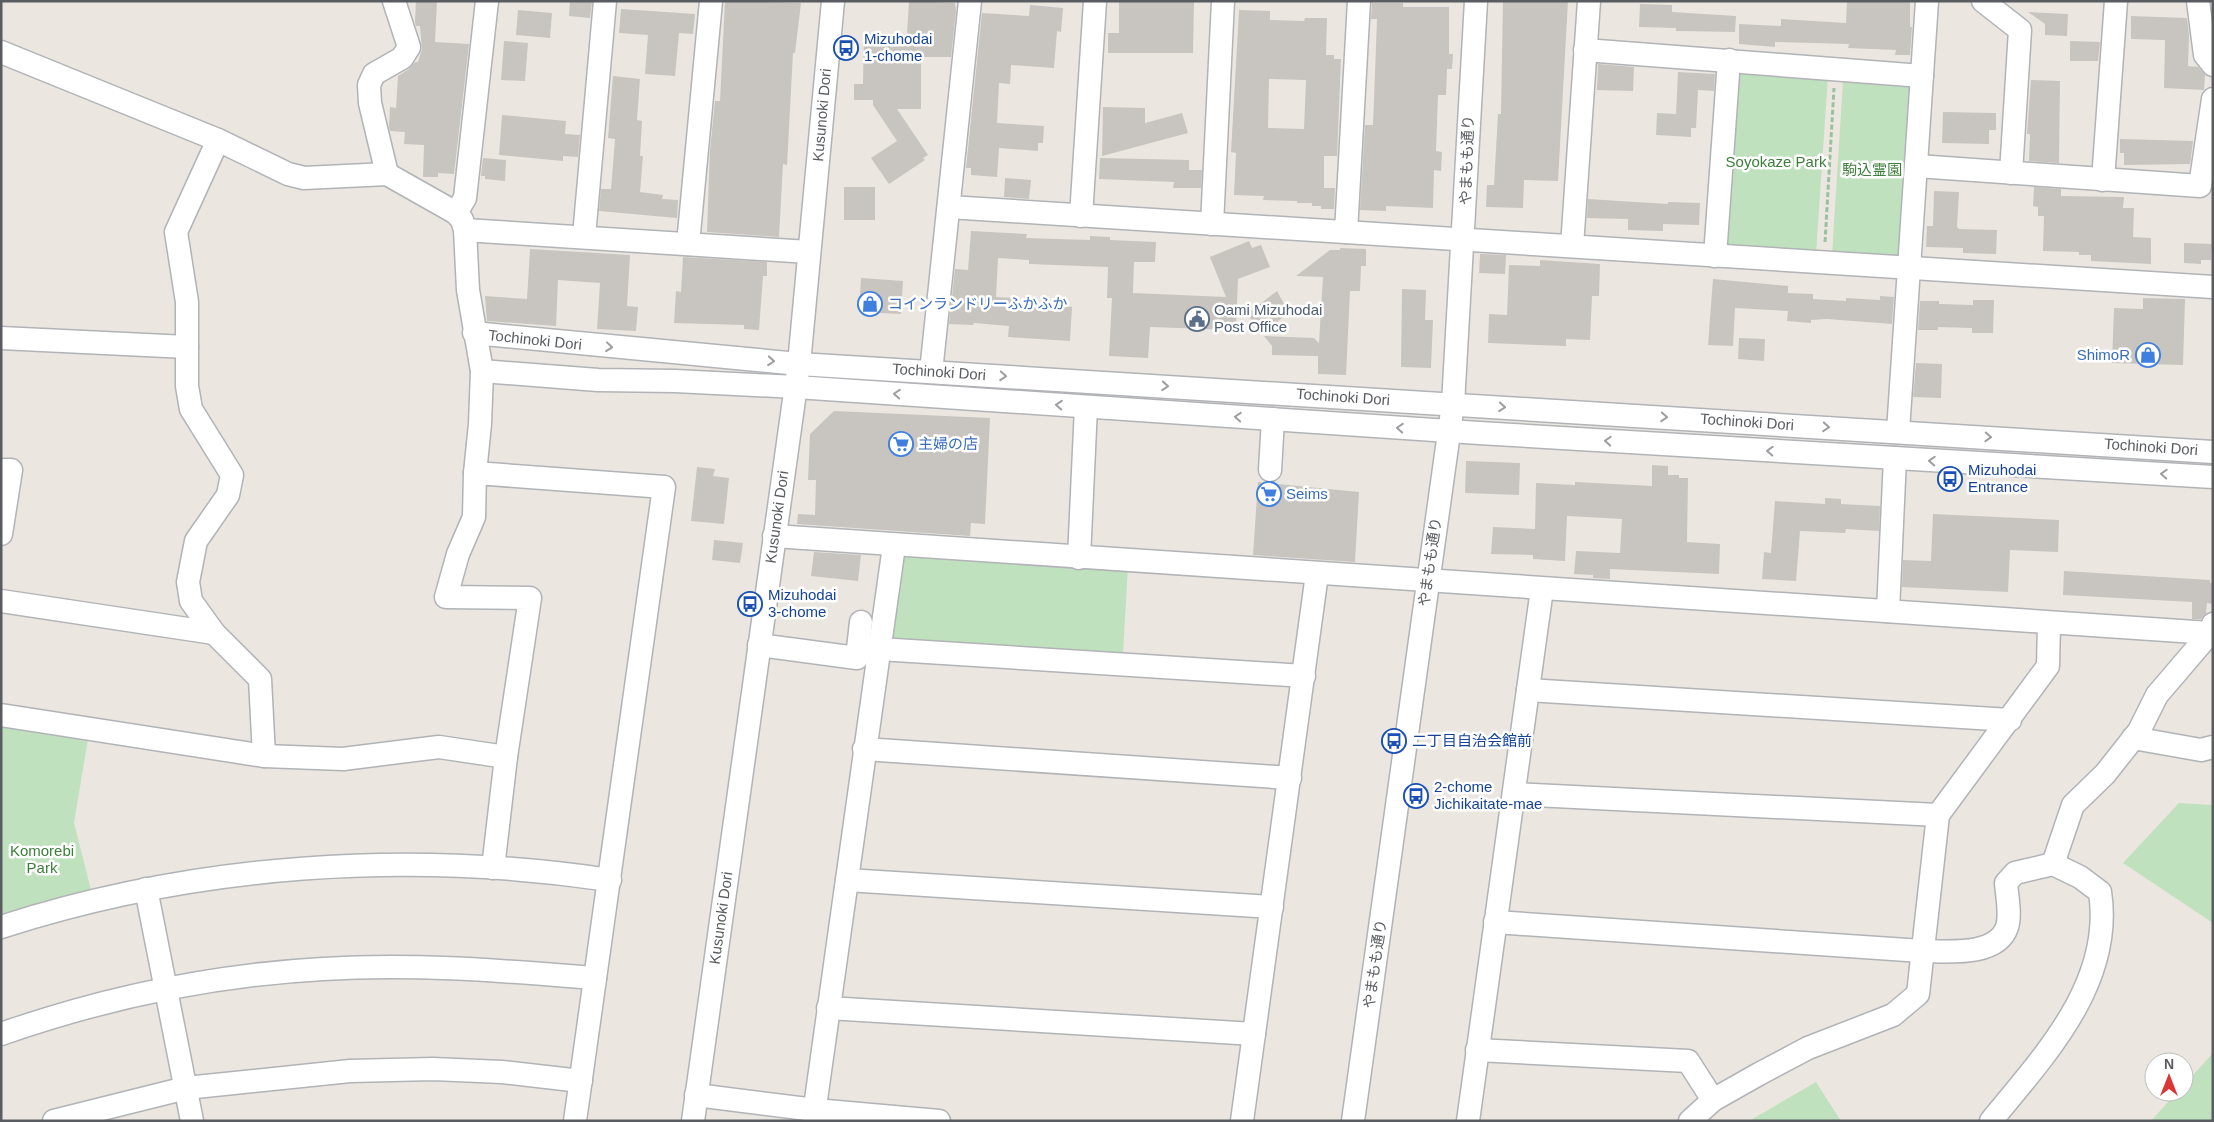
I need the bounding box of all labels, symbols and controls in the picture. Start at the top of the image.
place label: Mizuhodai 1-chome [864,30,932,64]
bus stop icon: Mizuhodai 1-chome [833,35,859,61]
street label: Kusunoki Dori [809,68,834,162]
street label: やまもも通り [1456,115,1477,205]
park label: Soyokaze Park [1726,153,1827,170]
park label: 駒込霊園 [1842,161,1902,178]
shop icon: コインランドリーふかふか [857,291,883,317]
place label: コインランドリーふかふか [888,295,1067,312]
place label: Oami Mizuhodai Post Office [1214,301,1322,335]
public building icon: Oami Mizuhodai Post Office [1184,306,1210,332]
street label: Tochinoki Dori [487,326,583,353]
one-way arrow [606,341,614,352]
shop icon: ShimoR [2135,342,2161,368]
place label: ShimoR [2077,346,2130,363]
one-way arrow [767,355,775,366]
street label: Tochinoki Dori [891,360,987,383]
one-way arrow [999,371,1007,382]
one-way arrow [1162,381,1170,392]
street label: Tochinoki Dori [1295,385,1391,408]
one-way arrow [892,389,900,400]
one-way arrow [1054,399,1062,410]
one-way arrow [1498,402,1506,413]
street label: Tochinoki Dori [1699,410,1795,433]
one-way arrow [1234,412,1242,423]
one-way arrow [1660,412,1668,423]
one-way arrow [1823,421,1831,432]
one-way arrow [1396,422,1404,433]
supermarket icon: 主婦の店 [888,431,914,457]
one-way arrow [1985,431,1993,442]
place label: 主婦の店 [918,435,978,452]
street label: Tochinoki Dori [2103,435,2199,458]
one-way arrow [1603,436,1611,447]
one-way arrow [1766,445,1774,456]
one-way arrow [1928,455,1936,466]
place label: Mizuhodai Entrance [1968,461,2036,495]
bus stop icon: Mizuhodai Entrance [1937,466,1963,492]
one-way arrow [2160,469,2168,480]
street label: Kusunoki Dori [762,470,791,564]
supermarket icon: Seims [1256,481,1282,507]
place label: Seims [1286,485,1328,502]
street label: やまもも通り [1415,516,1444,608]
place label: Mizuhodai 3-chome [768,586,836,620]
bus stop icon: Mizuhodai 3-chome [737,591,763,617]
bus stop icon: 二丁目自治会館前 [1381,728,1407,754]
place label: 二丁目自治会館前 [1412,732,1532,749]
place label: 2-chome Jichikaitate-mae [1434,778,1542,812]
bus stop icon: 2-chome Jichikaitate-mae [1403,783,1429,809]
park label: Komorebi Park [10,842,74,876]
street label: Kusunoki Dori [706,871,735,965]
street label: やまもも通り [1360,918,1389,1010]
north arrow [2144,1052,2194,1102]
text: N [2164,1056,2174,1072]

